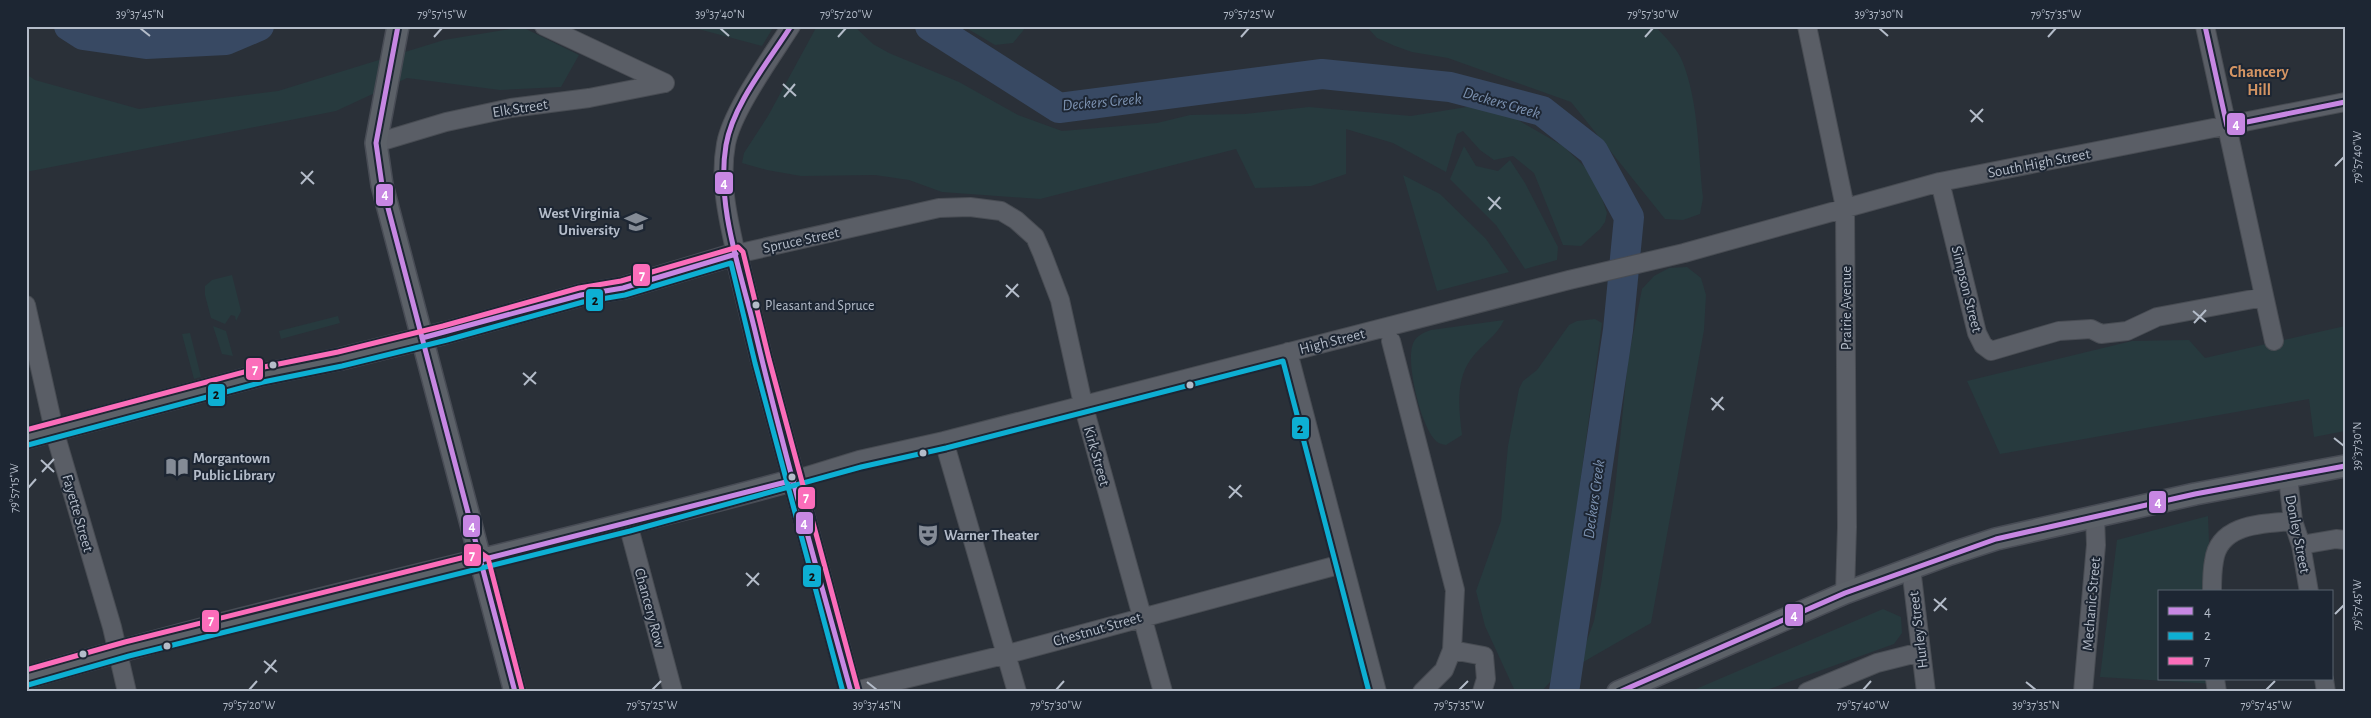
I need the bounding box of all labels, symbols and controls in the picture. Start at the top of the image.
text: 39°37'45"N [116,8,164,20]
text: 79°57'15"W [417,8,467,20]
text: 39°37'40"N [695,8,745,20]
text: 79°57'20"W [820,8,872,20]
text: 79°57'25"W [1224,8,1275,20]
text: 79°57'30"W [1627,8,1679,20]
text: 39°37'30"N [1855,8,1903,20]
text: 79°57'35"W [2031,8,2081,20]
district label: Chancery Hill [2229,64,2290,98]
water label: Deckers Creek [1461,84,1542,122]
water label: Deckers Creek [1062,91,1142,113]
street label: Elk Street [491,97,549,120]
line badge: 4 [2226,112,2246,136]
text: 4 [2232,118,2240,132]
text: 79°57'40"W [2351,130,2363,183]
street label: South High Street [1987,146,2092,181]
line badge: 4 [714,171,734,195]
text: 4 [720,177,728,191]
line badge: 4 [375,183,394,207]
text: 4 [381,188,389,202]
place label: West Virginia University [539,206,620,238]
school or university icon: West Virginia University [623,209,649,235]
street label: Spruce Street [762,225,841,256]
street label: Simpson Street [1949,244,1985,334]
line badge: 7 [632,263,651,287]
street label: Prairie Avenue [1839,266,1854,350]
text: 7 [639,269,645,283]
line badge: 2 [585,288,604,312]
text: 2 [592,294,599,308]
place label: Pleasant and Spruce [765,299,874,313]
marker: Pleasant and Spruce [751,300,761,310]
street label: High Street [1298,326,1367,357]
line badge: 7 [245,357,264,381]
unlabelled marker [268,360,278,370]
text: 7 [252,363,258,377]
unlabelled marker [1185,380,1195,390]
line badge: 2 [207,383,226,407]
text: 2 [213,388,220,402]
line badge: 2 [1291,416,1310,440]
text: 2 [1297,422,1304,436]
text: 39°37'30"N [2351,422,2363,470]
street label: Kirk Street [1081,425,1112,488]
unlabelled marker [918,448,928,458]
place label: Morgantown Public Library [193,451,275,483]
library icon: Morgantown Public Library [164,454,190,480]
water label: Deckers Creek [1581,459,1607,540]
text: 79°57'15"W [8,463,20,513]
unlabelled marker [787,472,797,482]
street label: Fayette Street [59,473,96,554]
line badge: 7 [797,486,816,510]
line badge: 4 [2148,490,2167,514]
text: 7 [803,491,809,505]
street label: Donley Street [2283,494,2312,575]
text: 4 [2154,496,2162,510]
line badge: 4 [795,511,814,535]
line badge: 4 [462,514,481,538]
text: 4 [800,517,808,531]
text: 4 [468,520,476,534]
theatre icon: Warner Theater [915,522,941,548]
place label: Warner Theater [944,528,1039,543]
line badge: 7 [463,543,482,567]
text: 7 [469,549,475,563]
street label: Mechanic Street [2080,556,2103,651]
line badge: 2 [802,564,822,588]
street label: Chancery Row [632,567,667,650]
text: 2 [809,570,816,584]
text: 79°57'45"W [2351,579,2363,631]
street label: Hurley Street [1906,590,1931,669]
legend [2158,590,2334,680]
line badge: 4 [1784,603,1804,627]
text: 4 [2204,604,2211,619]
line badge: 7 [201,609,220,633]
text: 4 [1790,609,1798,623]
street label: Chestnut Street [1051,610,1143,649]
text: 7 [208,614,214,628]
text: 2 [2204,628,2211,643]
unlabelled marker [162,641,172,651]
unlabelled marker [78,649,88,659]
text: 7 [2204,654,2210,669]
text: 79°57'20"W [223,699,275,711]
text: 79°57'25"W [627,699,678,711]
text: 39°37'45"N [853,699,901,711]
text: 79°57'30"W [1030,699,1082,711]
text: 79°57'35"W [1434,699,1484,711]
text: 79°57'40"W [1837,699,1890,711]
text: 39°37'35"N [2012,699,2060,711]
text: 79°57'45"W [2240,699,2292,711]

